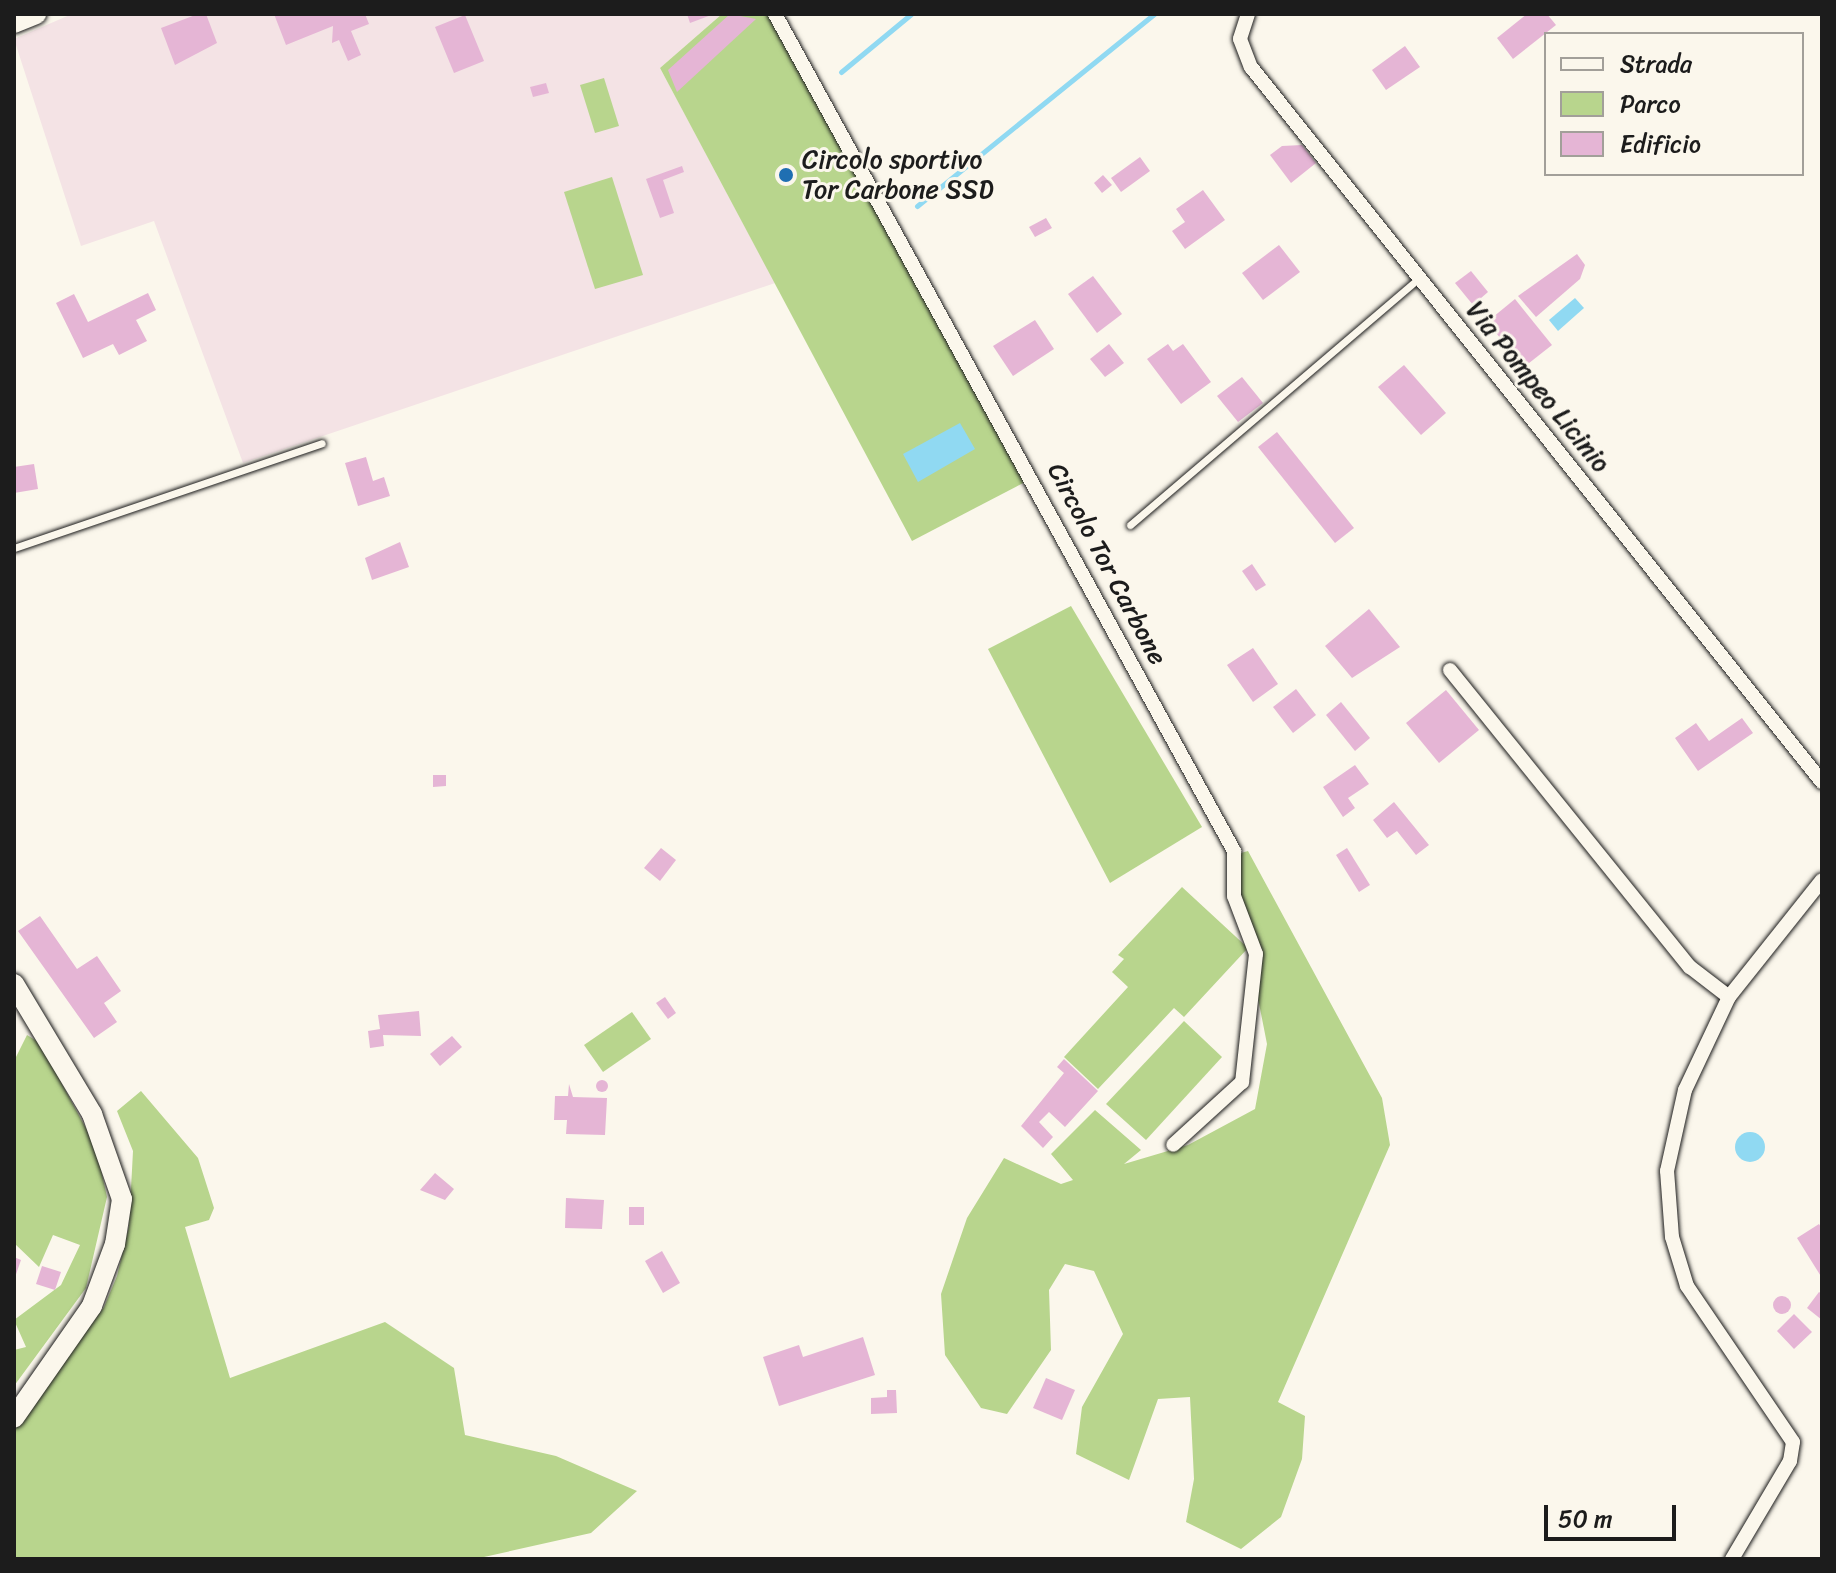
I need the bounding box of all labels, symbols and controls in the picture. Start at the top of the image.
legend [1544,32,1804,176]
text: Strada [1620,43,1692,85]
text: Parco [1620,83,1681,125]
text: Edificio [1620,123,1701,165]
place label: Circolo sportivo Tor Carbone SSD [802,144,993,206]
marker: Circolo sportivo Tor Carbone SSD [777,166,795,184]
street label: Via Pompeo Licinio [1459,295,1617,479]
street label: Circolo Tor Carbone [1041,458,1173,670]
scale bar [1548,1489,1680,1539]
text: 50 m [1558,1498,1613,1540]

